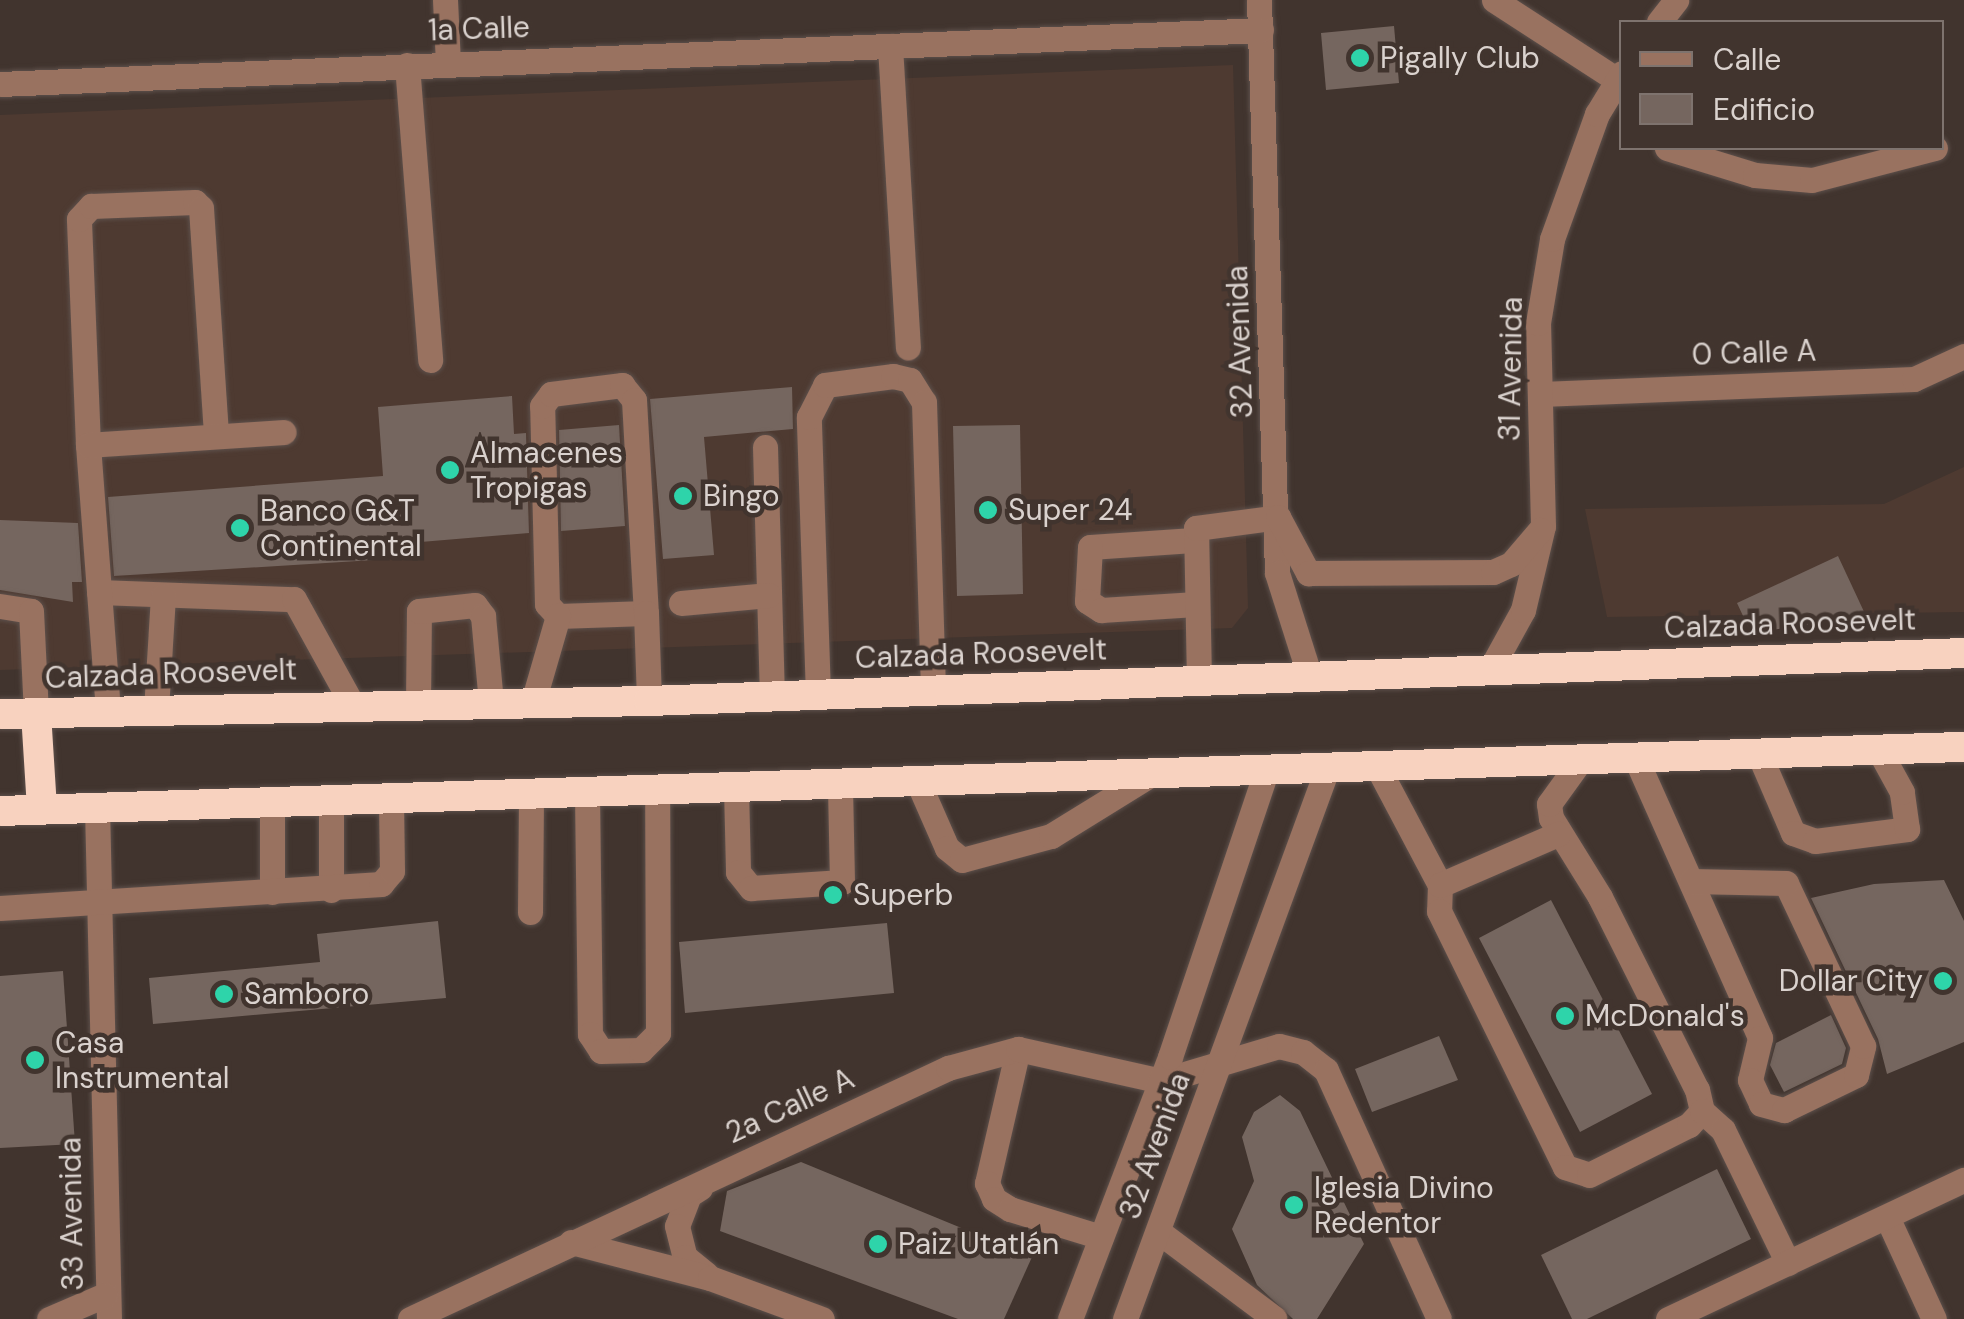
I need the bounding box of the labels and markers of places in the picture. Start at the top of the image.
place label: Pigally Club [1380,40,1540,76]
marker: Pigally Club [1349,47,1371,69]
place label: Almacenes Tropigas [470,435,623,506]
marker: Almacenes Tropigas [439,459,461,481]
place label: Bingo [703,478,779,514]
marker: Bingo [672,485,694,507]
place label: Super 24 [1008,492,1132,528]
place label: Banco G&T Continental [260,493,422,564]
marker: Super 24 [977,499,999,521]
marker: Banco G&T Continental [229,517,251,539]
place label: Superb [853,877,953,913]
marker: Superb [822,884,844,906]
place label: Dollar City [1779,963,1923,999]
marker: Dollar City [1932,970,1954,992]
place label: Samboro [244,976,369,1012]
marker: Samboro [213,983,235,1005]
place label: McDonald's [1585,998,1745,1034]
marker: McDonald's [1554,1005,1576,1027]
place label: Casa Instrumental [55,1025,229,1096]
marker: Casa Instrumental [24,1049,46,1071]
place label: Iglesia Divino Redentor [1314,1170,1494,1240]
marker: Iglesia Divino Redentor [1283,1194,1305,1216]
place label: Paiz Utatlán [898,1226,1059,1262]
marker: Paiz Utatlán [867,1233,889,1255]

